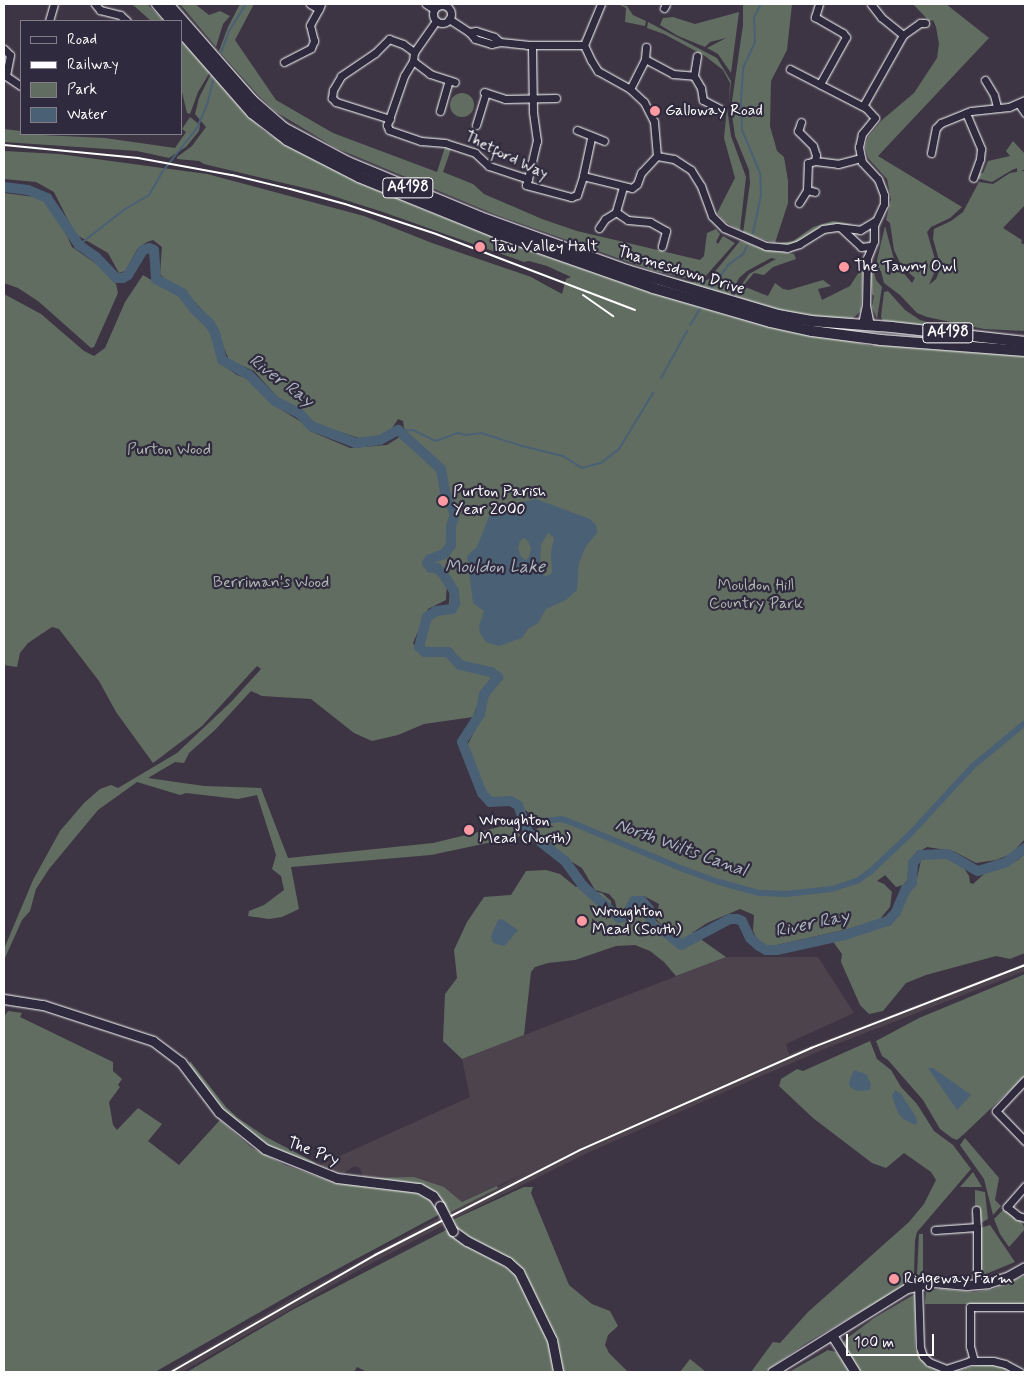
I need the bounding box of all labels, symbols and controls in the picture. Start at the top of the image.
legend [20,20,182,135]
text: Road [67,30,97,50]
text: Railway [67,55,119,75]
text: Park [67,80,97,100]
place label: Galloway Road [665,101,762,121]
text: Water [67,105,107,125]
marker: Galloway Road [649,105,661,117]
street label: Thetford Way [460,127,552,185]
road number: A4198 [382,176,434,200]
place label: Taw Valley Halt [491,237,596,257]
marker: Taw Valley Halt [473,240,487,254]
street label: Thamesdown Drive [616,243,746,299]
place label: The Tawny Owl [854,257,958,277]
marker: The Tawny Owl [838,261,850,273]
road number: A4198 [922,320,974,346]
water label: River Ray [245,350,317,412]
park label: Purton Wood [126,440,212,460]
place label: Purton Parish Year 2000 [453,482,544,520]
marker: Purton Parish Year 2000 [437,495,449,507]
water label: Mouldon Lake [444,556,546,578]
park label: Berriman's Wood [212,573,330,593]
park label: Mouldon Hill Country Park [710,576,802,614]
place label: Wroughton Mead (North) [479,811,571,849]
water label: North Wilts Canal [613,815,749,881]
marker: Wroughton Mead (North) [463,824,475,836]
place label: Wroughton Mead (South) [592,902,681,940]
water label: River Ray [774,906,850,942]
marker: Wroughton Mead (South) [576,915,588,927]
street label: The Pry [285,1134,341,1170]
place label: Ridgeway Farm [904,1269,1014,1289]
marker: Ridgeway Farm [888,1273,900,1285]
scale bar [849,1324,936,1356]
text: 100 m [854,1333,894,1353]

